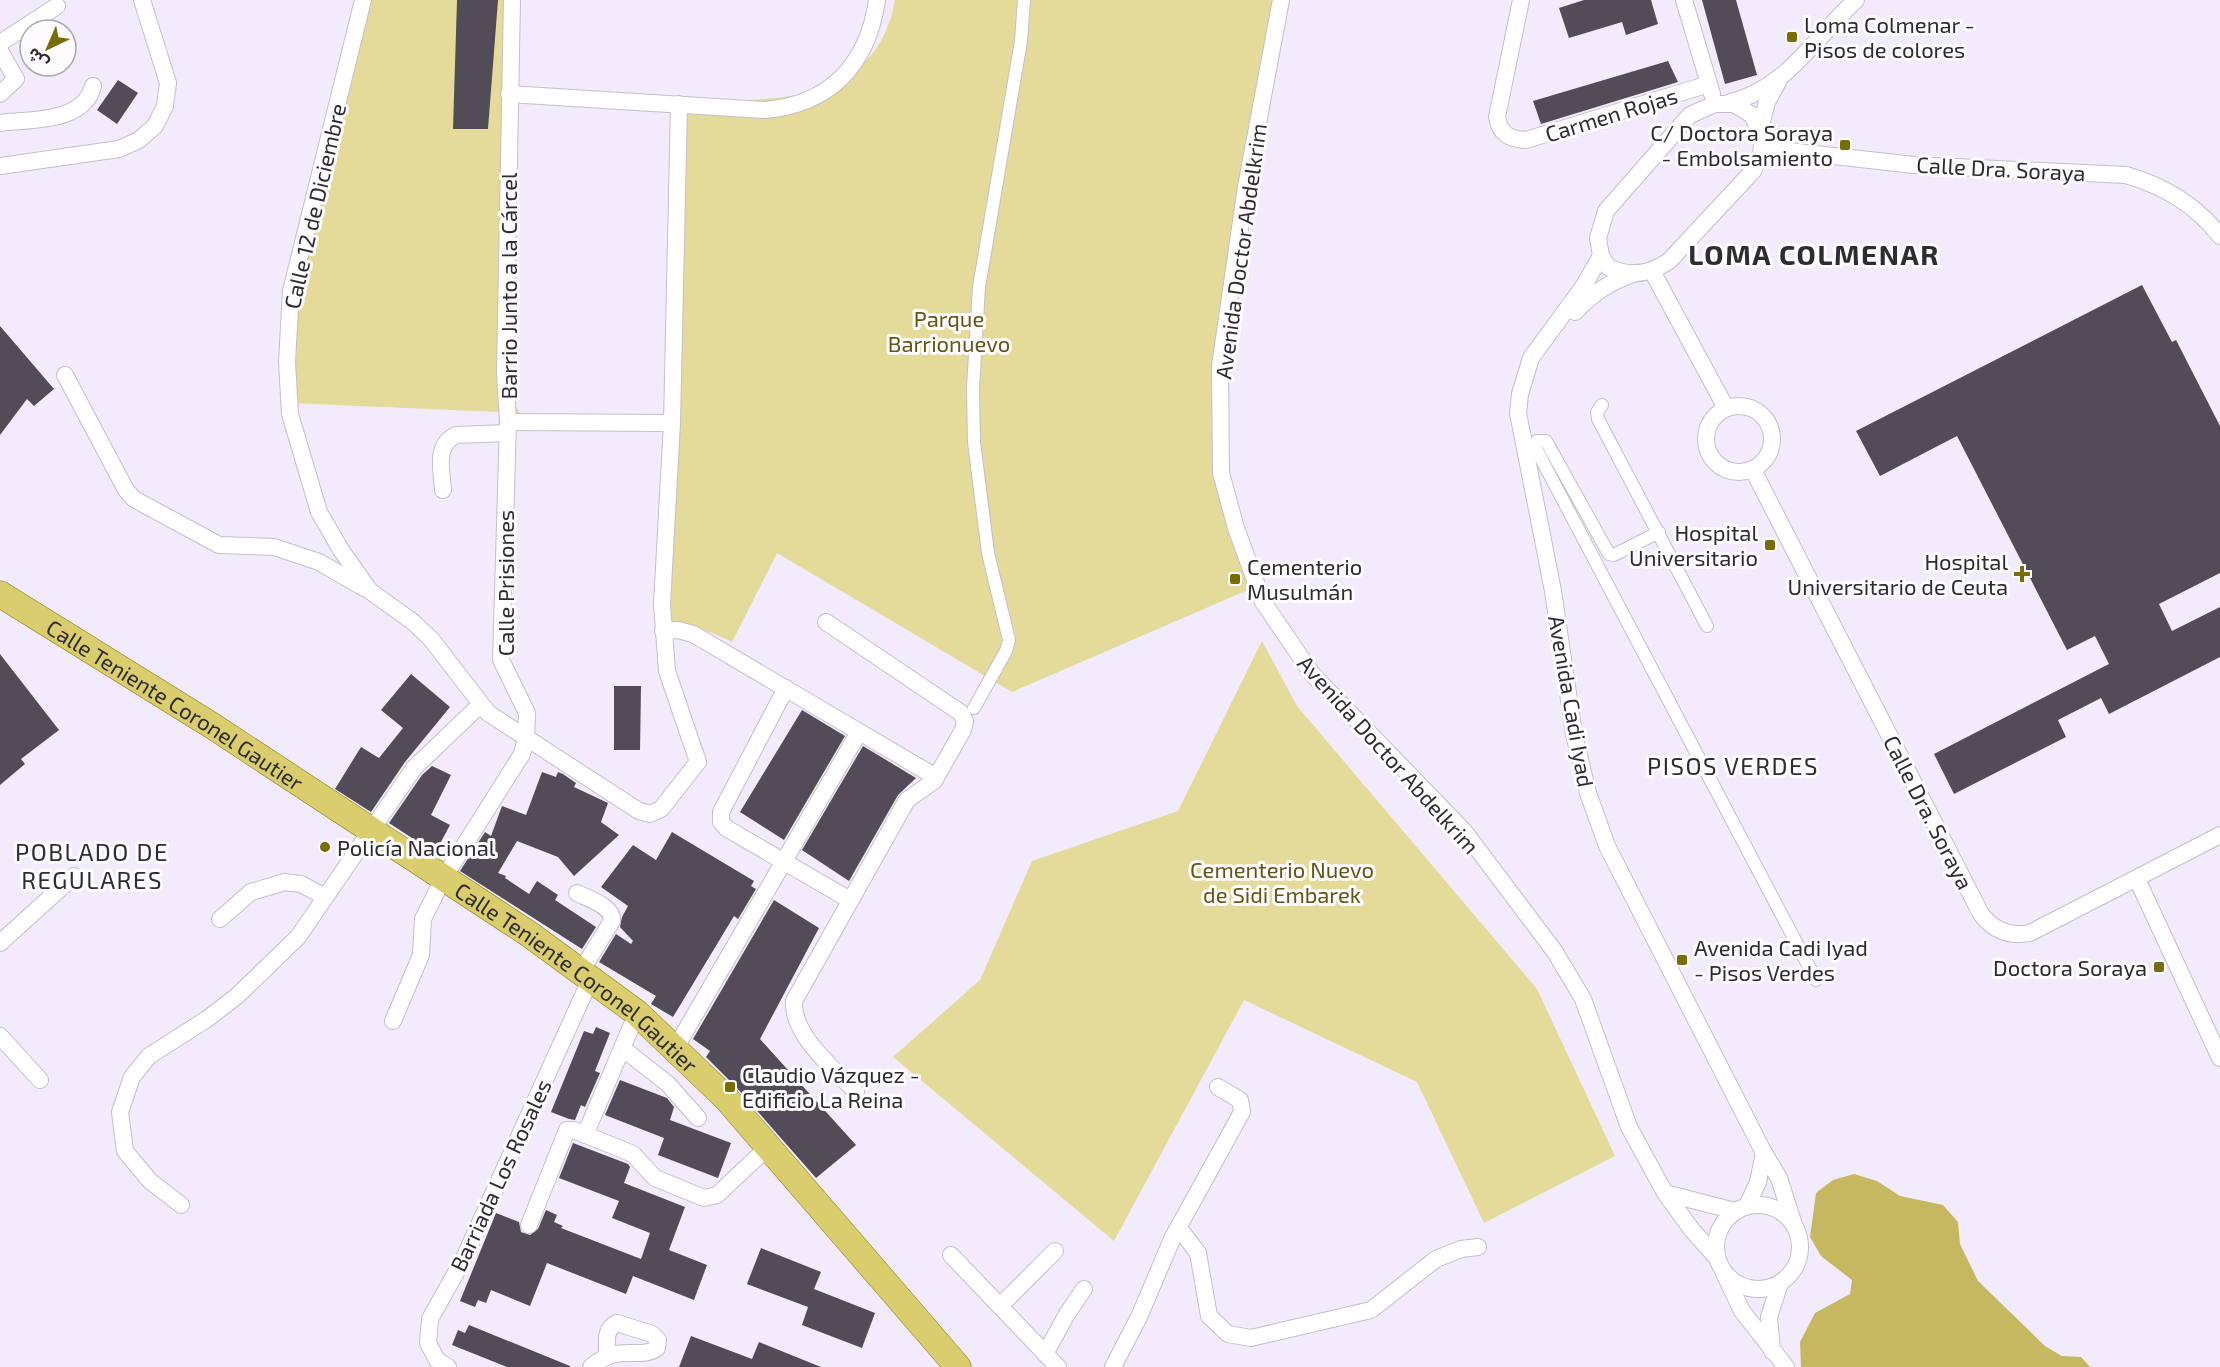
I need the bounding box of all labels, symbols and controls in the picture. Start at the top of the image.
place label: Loma Colmenar - Pisos de colores [1804,11,1975,62]
north arrow [18,18,78,78]
marker: Loma Colmenar - Pisos de colores [1785,30,1799,44]
text: ش [23,44,52,74]
street label: Carmen Rojas [1542,82,1681,147]
street label: Calle 12 de Diciembre [278,101,350,311]
place label: C/ Doctora Soraya - Embolsamiento [1650,119,1833,170]
street label: Avenida Doctor Abdelkrim [1209,122,1271,380]
marker: C/ Doctora Soraya - Embolsamiento [1838,138,1852,152]
street label: Calle Dra. Soraya [1916,151,2086,185]
street label: Barrio Junto a la Cárcel [495,172,521,399]
district label: LOMA COLMENAR [1688,237,1940,271]
park label: Parque Barrionuevo [888,305,1010,356]
street label: Calle Prisiones [492,510,518,656]
place label: Hospital Universitario [1629,519,1758,570]
marker: Hospital Universitario [1763,538,1777,552]
place label: Hospital Universitario de Ceuta [1787,548,2008,599]
place label: Cementerio Musulmán [1247,553,1362,604]
marker: Hospital Universitario de Ceuta [2013,565,2031,583]
marker: Cementerio Musulmán [1228,572,1242,586]
street label: Calle Teniente Coronel Gautier [42,613,309,795]
street label: Avenida Cadi Iyad [1544,613,1600,789]
street label: Avenida Doctor Abdelkrim [1293,649,1485,859]
street label: Calle Dra. Soraya [1879,731,1979,893]
district label: PISOS VERDES [1647,751,1819,780]
place label: Policía Nacional [337,834,496,860]
district label: POBLADO DE REGULARES [15,837,169,894]
marker: Policía Nacional [318,840,332,854]
park label: Cementerio Nuevo de Sidi Embarek [1190,856,1374,907]
street label: Calle Teniente Coronel Gautier [451,876,704,1078]
place label: Avenida Cadi Iyad - Pisos Verdes [1694,934,1868,985]
marker: Avenida Cadi Iyad - Pisos Verdes [1675,953,1689,967]
place label: Doctora Soraya [1993,954,2147,980]
marker: Doctora Soraya [2152,960,2166,974]
place label: Claudio Vázquez - Edificio La Reina [742,1061,920,1112]
street label: Barriada Los Rosales [444,1075,556,1275]
marker: Claudio Vázquez - Edificio La Reina [723,1080,737,1094]

